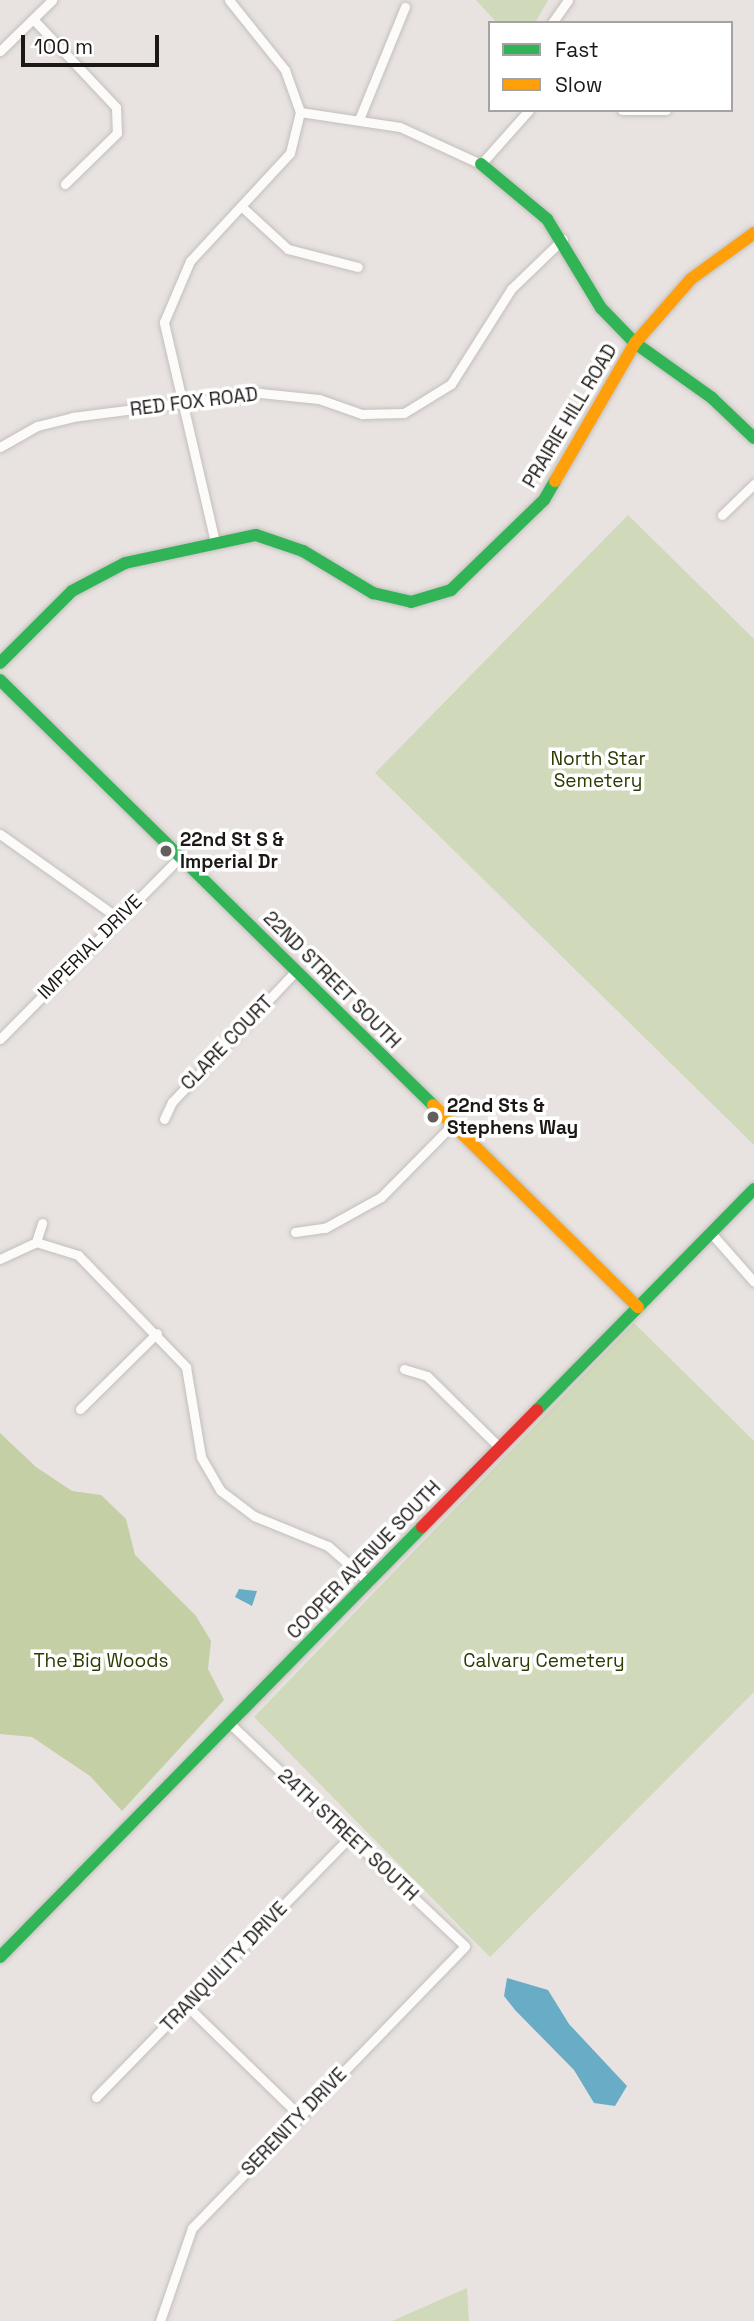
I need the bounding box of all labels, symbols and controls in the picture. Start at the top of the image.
scale bar [24,21,163,65]
legend [488,21,733,112]
text: 100 m [34,33,93,60]
text: Fast [555,36,599,63]
text: Slow [555,71,603,98]
street label: PRAIRIE HILL ROAD [518,340,622,492]
street label: RED FOX ROAD [129,383,259,421]
park label: North Star Semetery [550,748,646,792]
place label: 22nd St S & Imperial Dr [180,829,284,873]
marker: 22nd St S & Imperial Dr [158,843,174,859]
street label: IMPERIAL DRIVE [33,890,147,1004]
street label: 22ND STREET SOUTH [258,906,406,1054]
street label: CLARE COURT [176,991,278,1095]
place label: 22nd Sts & Stephens Way [447,1095,578,1139]
marker: 22nd Sts & Stephens Way [425,1109,441,1125]
street label: COOPER AVENUE SOUTH [282,1476,446,1644]
park label: The Big Woods [33,1650,169,1672]
park label: Calvary Cemetery [463,1650,625,1672]
street label: 24TH STREET SOUTH [273,1764,423,1906]
street label: TRANQUILITY DRIVE [156,1897,292,2037]
street label: SERENITY DRIVE [237,2063,351,2181]

